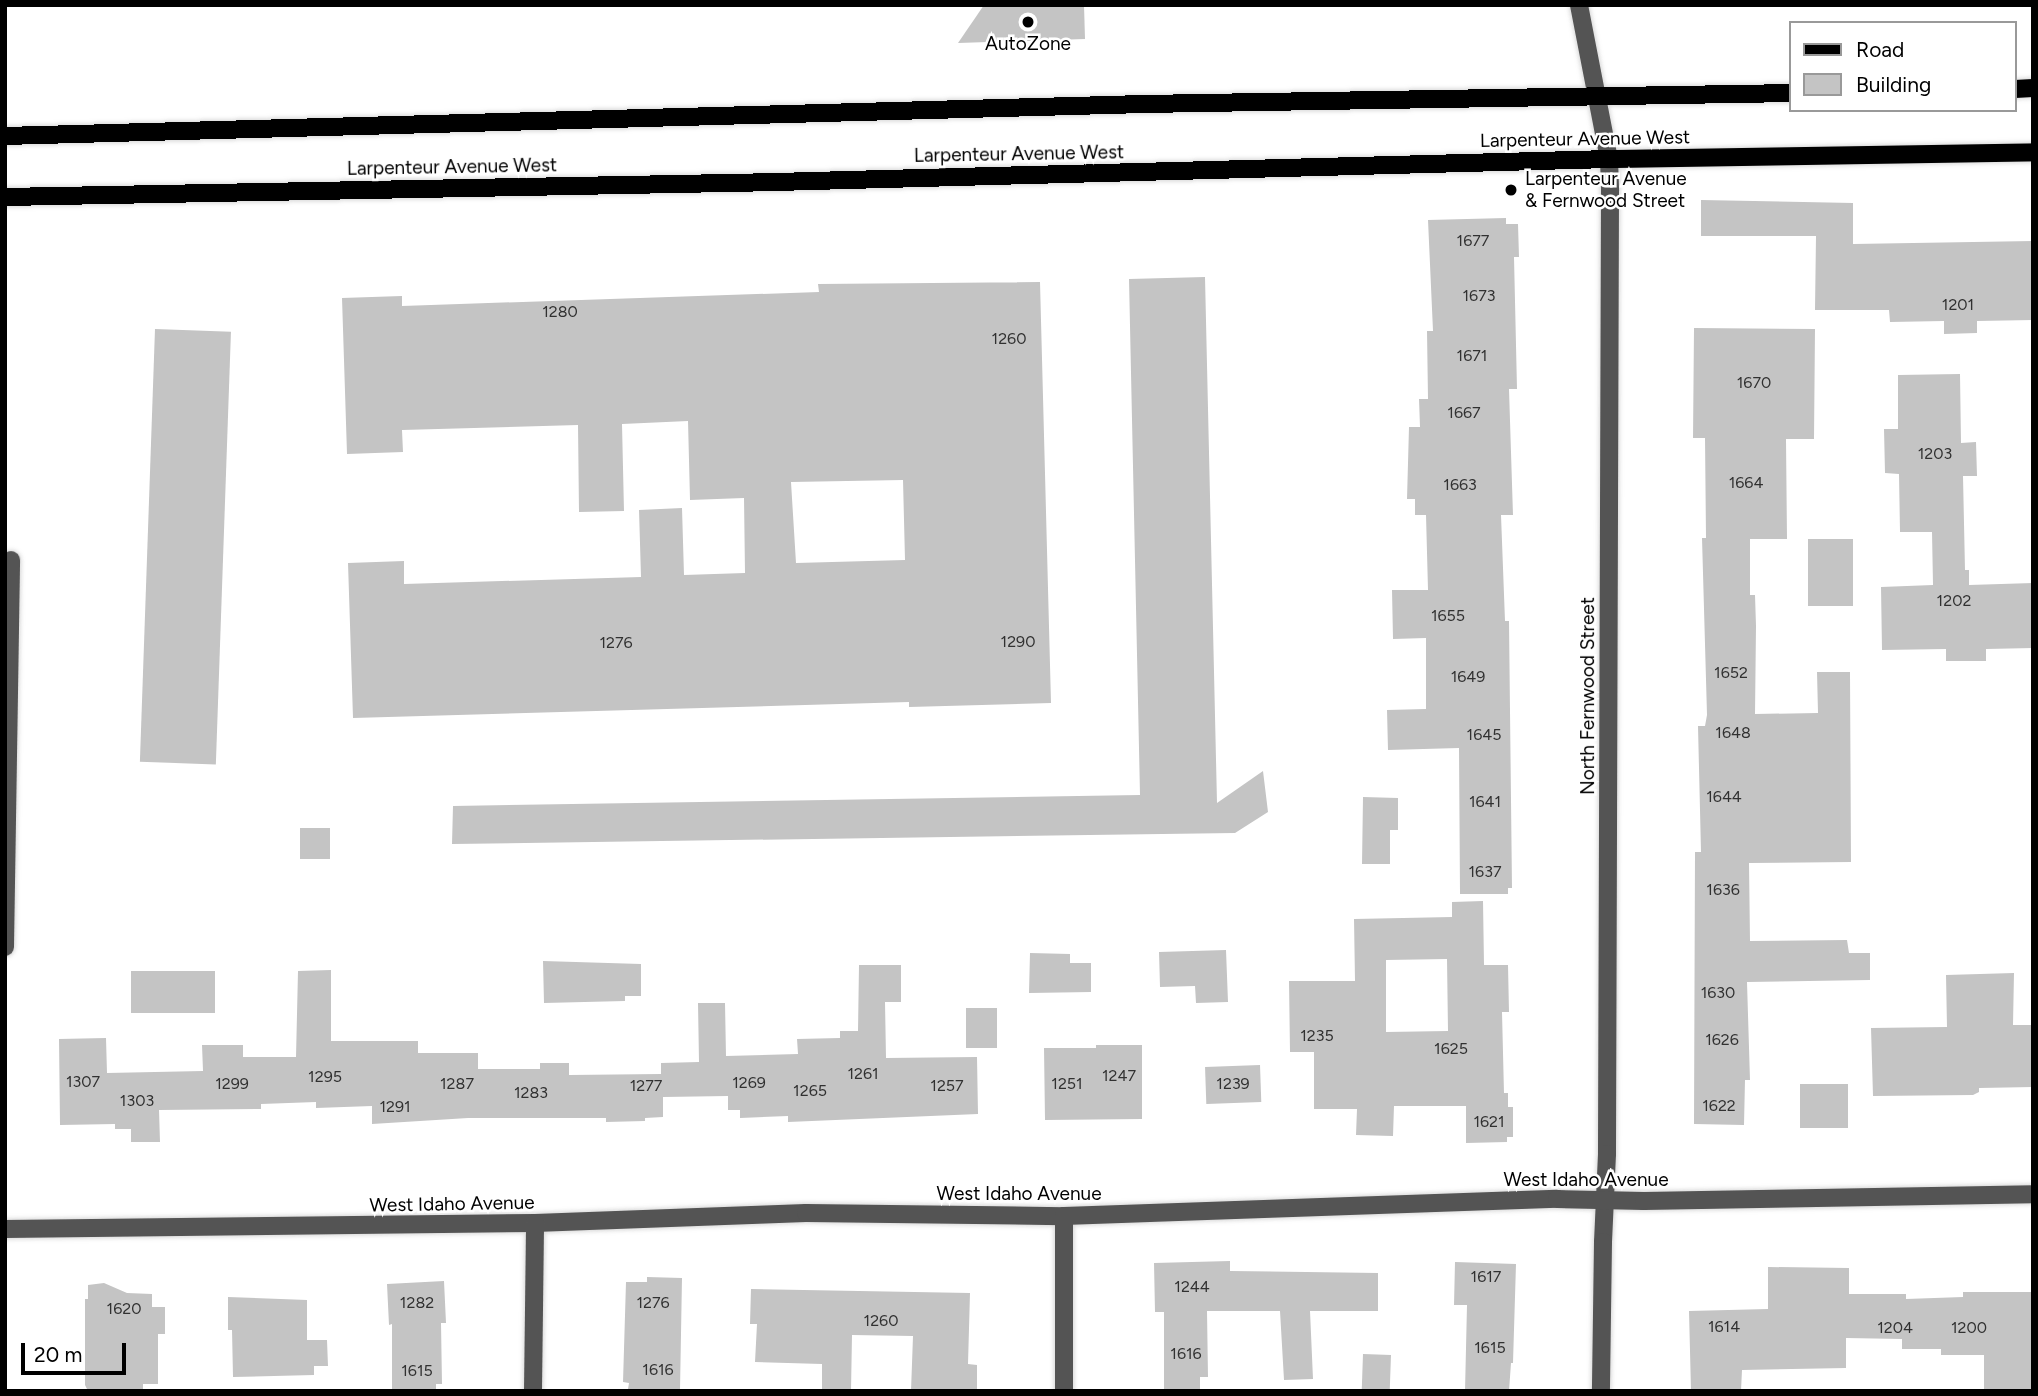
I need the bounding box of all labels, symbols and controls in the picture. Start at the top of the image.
marker: AutoZone [1020,14,1036,30]
legend [1790,21,2017,112]
place label: AutoZone [985,33,1071,55]
text: Road [1856,37,1904,62]
text: Building [1856,72,1931,97]
street label: Larpenteur Avenue West [1480,126,1690,152]
street label: Larpenteur Avenue West [914,141,1124,167]
street label: Larpenteur Avenue West [347,154,557,180]
place label: Larpenteur Avenue & Fernwood Street [1525,168,1687,212]
marker: Larpenteur Avenue & Fernwood Street [1503,182,1519,198]
house number: 1677 [1457,231,1489,251]
house number: 1673 [1463,286,1495,306]
house number: 1201 [1942,295,1974,315]
house number: 1280 [542,302,578,322]
house number: 1260 [992,329,1026,349]
house number: 1671 [1457,346,1487,366]
house number: 1670 [1737,373,1771,393]
house number: 1667 [1447,403,1481,423]
house number: 1203 [1918,444,1952,464]
house number: 1664 [1729,473,1763,493]
house number: 1663 [1443,475,1477,495]
house number: 1202 [1937,591,1971,611]
street label: North Fernwood Street [1577,597,1599,795]
house number: 1655 [1431,606,1465,626]
house number: 1290 [1001,632,1035,652]
house number: 1276 [599,633,633,653]
house number: 1652 [1714,663,1748,683]
house number: 1649 [1451,667,1485,687]
house number: 1648 [1715,723,1751,743]
house number: 1645 [1467,725,1501,745]
house number: 1644 [1706,787,1742,807]
house number: 1641 [1469,792,1501,812]
house number: 1637 [1469,862,1501,882]
house number: 1636 [1706,880,1740,900]
house number: 1630 [1701,983,1735,1003]
house number: 1235 [1300,1026,1334,1046]
house number: 1626 [1705,1030,1739,1050]
house number: 1625 [1434,1039,1468,1059]
house number: 1261 [847,1064,879,1084]
house number: 1247 [1102,1066,1136,1086]
house number: 1295 [308,1067,342,1087]
house number: 1307 [66,1072,100,1092]
house number: 1269 [732,1073,766,1093]
house number: 1299 [215,1074,249,1094]
house number: 1287 [440,1074,474,1094]
house number: 1251 [1051,1074,1083,1094]
house number: 1239 [1216,1074,1250,1094]
house number: 1277 [630,1076,662,1096]
house number: 1257 [930,1076,964,1096]
house number: 1265 [793,1081,827,1101]
house number: 1283 [514,1083,548,1103]
house number: 1303 [120,1091,154,1111]
house number: 1622 [1702,1096,1736,1116]
house number: 1291 [379,1097,411,1117]
house number: 1621 [1473,1112,1505,1132]
street label: West Idaho Avenue [1503,1169,1669,1191]
street label: West Idaho Avenue [936,1183,1102,1205]
street label: West Idaho Avenue [369,1191,535,1217]
house number: 1617 [1471,1267,1501,1287]
house number: 1244 [1174,1277,1210,1297]
house number: 1282 [400,1293,434,1313]
house number: 1276 [636,1293,670,1313]
house number: 1620 [107,1299,141,1319]
house number: 1260 [864,1311,898,1331]
house number: 1614 [1708,1317,1740,1337]
house number: 1204 [1877,1318,1913,1338]
house number: 1200 [1951,1318,1987,1338]
scale bar [24,1330,130,1374]
house number: 1615 [1474,1338,1506,1358]
text: 20 m [34,1342,82,1367]
house number: 1616 [1170,1344,1202,1364]
house number: 1616 [642,1360,674,1380]
house number: 1615 [401,1361,433,1381]

